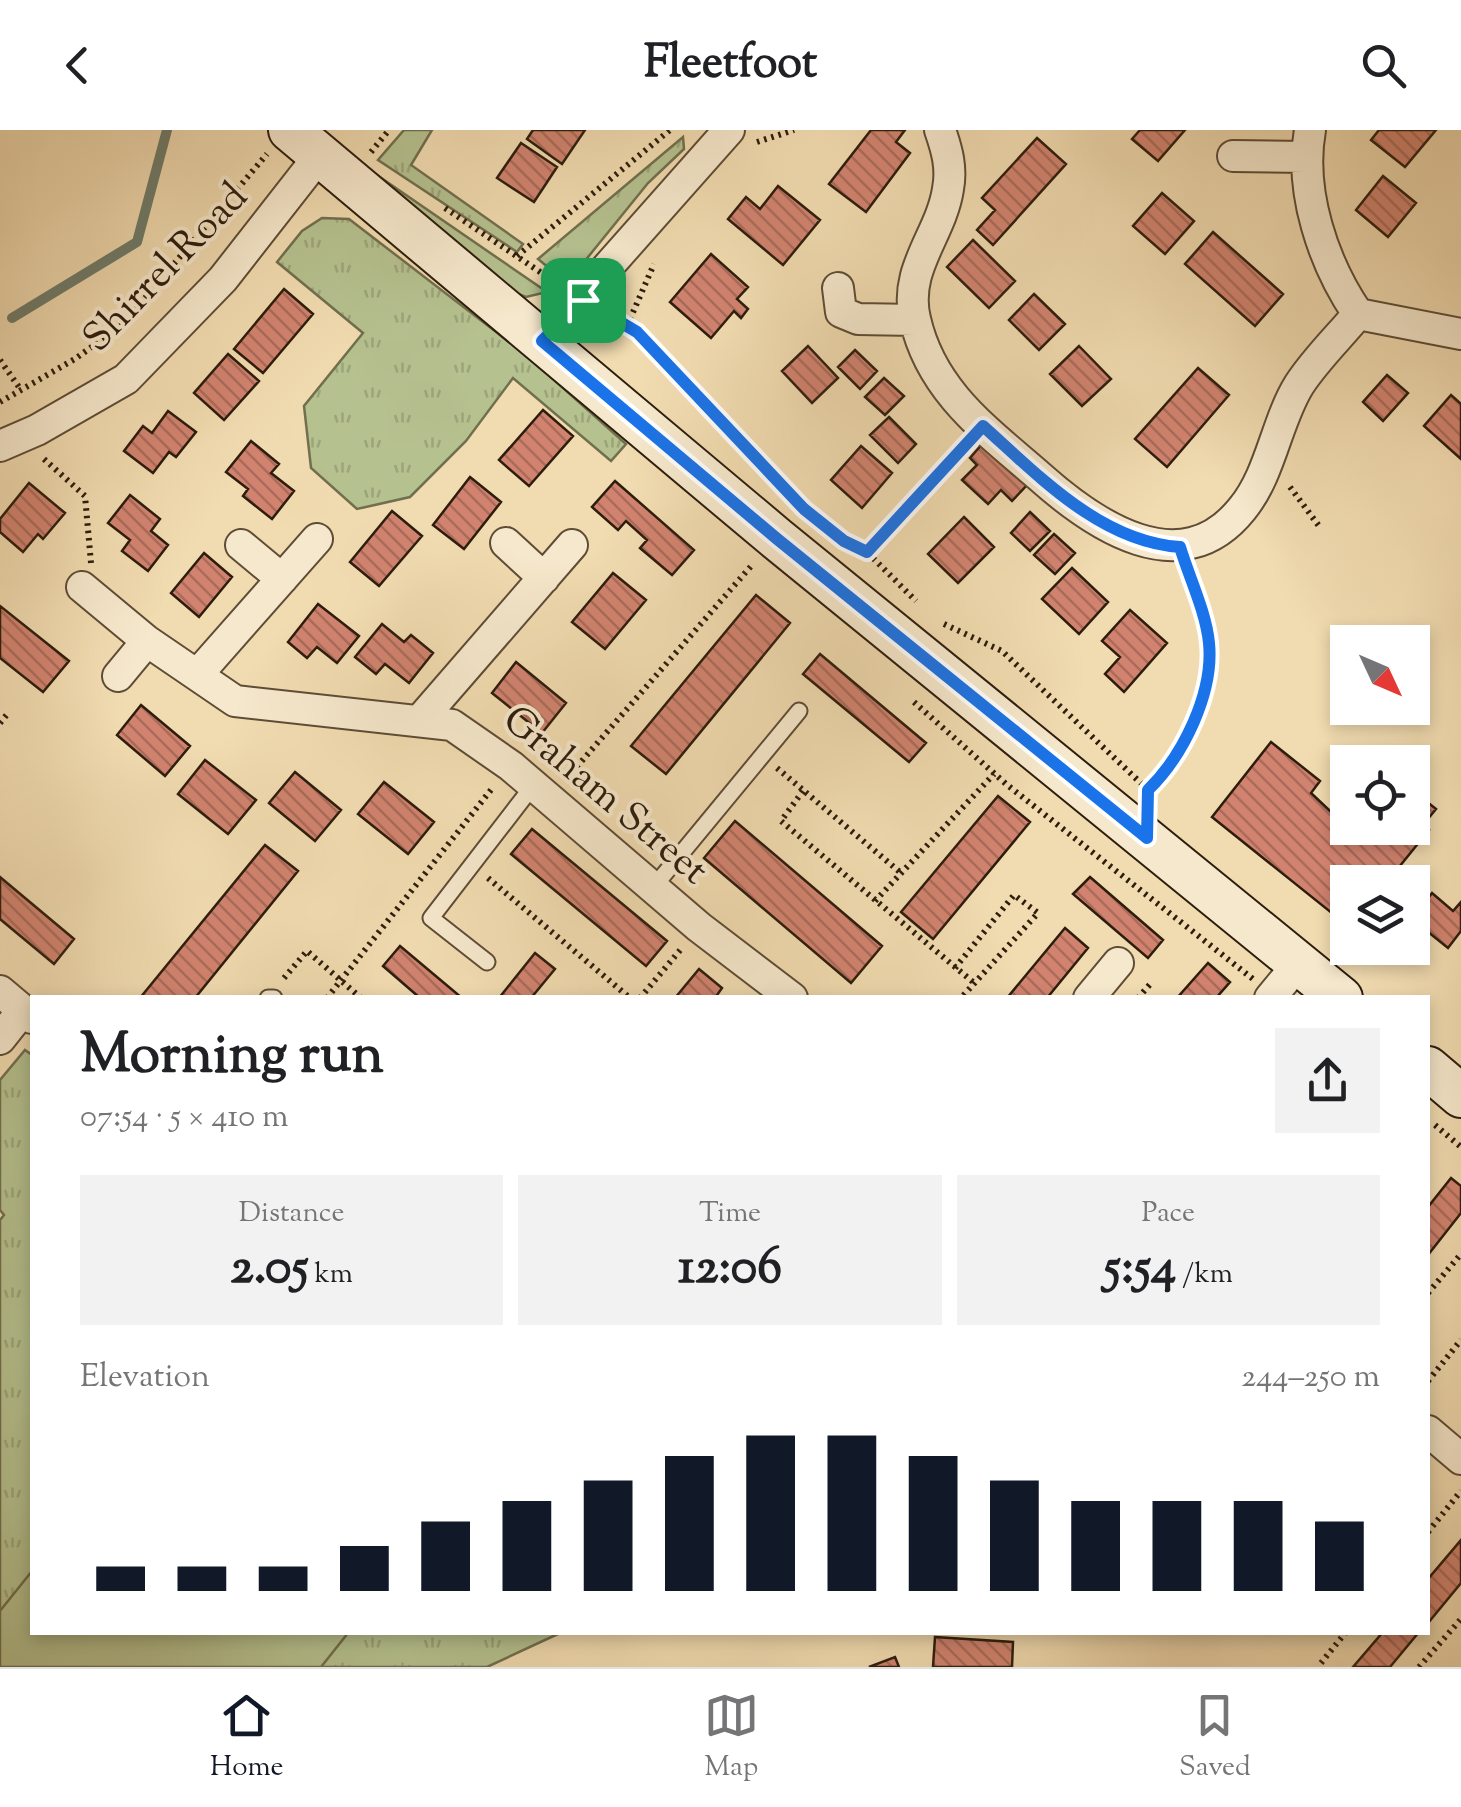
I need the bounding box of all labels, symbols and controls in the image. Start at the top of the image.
text: Fleetfoot [644,33,817,98]
icon: back [50,38,105,93]
icon: search [1356,38,1411,93]
street label: Shirrel Road [71,171,263,367]
pin [541,258,626,343]
icon: arrive [556,273,611,328]
north arrow [1330,625,1430,725]
map controls [1330,625,1430,965]
street label: Graham Street [489,694,719,900]
button: locate [1330,745,1430,845]
button: layers [1330,865,1430,965]
text: Morning run [80,1018,384,1097]
button: share [1275,1028,1380,1133]
text: 07:54 · 5 × 410 m [80,1095,288,1141]
text: Distance [239,1194,344,1234]
text: Time [699,1194,761,1234]
text: Pace [1142,1194,1195,1234]
text: 2.05 [230,1234,309,1306]
text: 12:06 [678,1234,782,1306]
text: 5:54 [1104,1234,1176,1306]
text: km [309,1255,353,1295]
text: /km [1176,1255,1233,1295]
text: Elevation [80,1355,210,1401]
text: 244–250 m [1241,1355,1380,1401]
tab: Home [210,1688,284,1788]
tab: Map [704,1688,759,1788]
tab: Saved [1179,1688,1251,1788]

